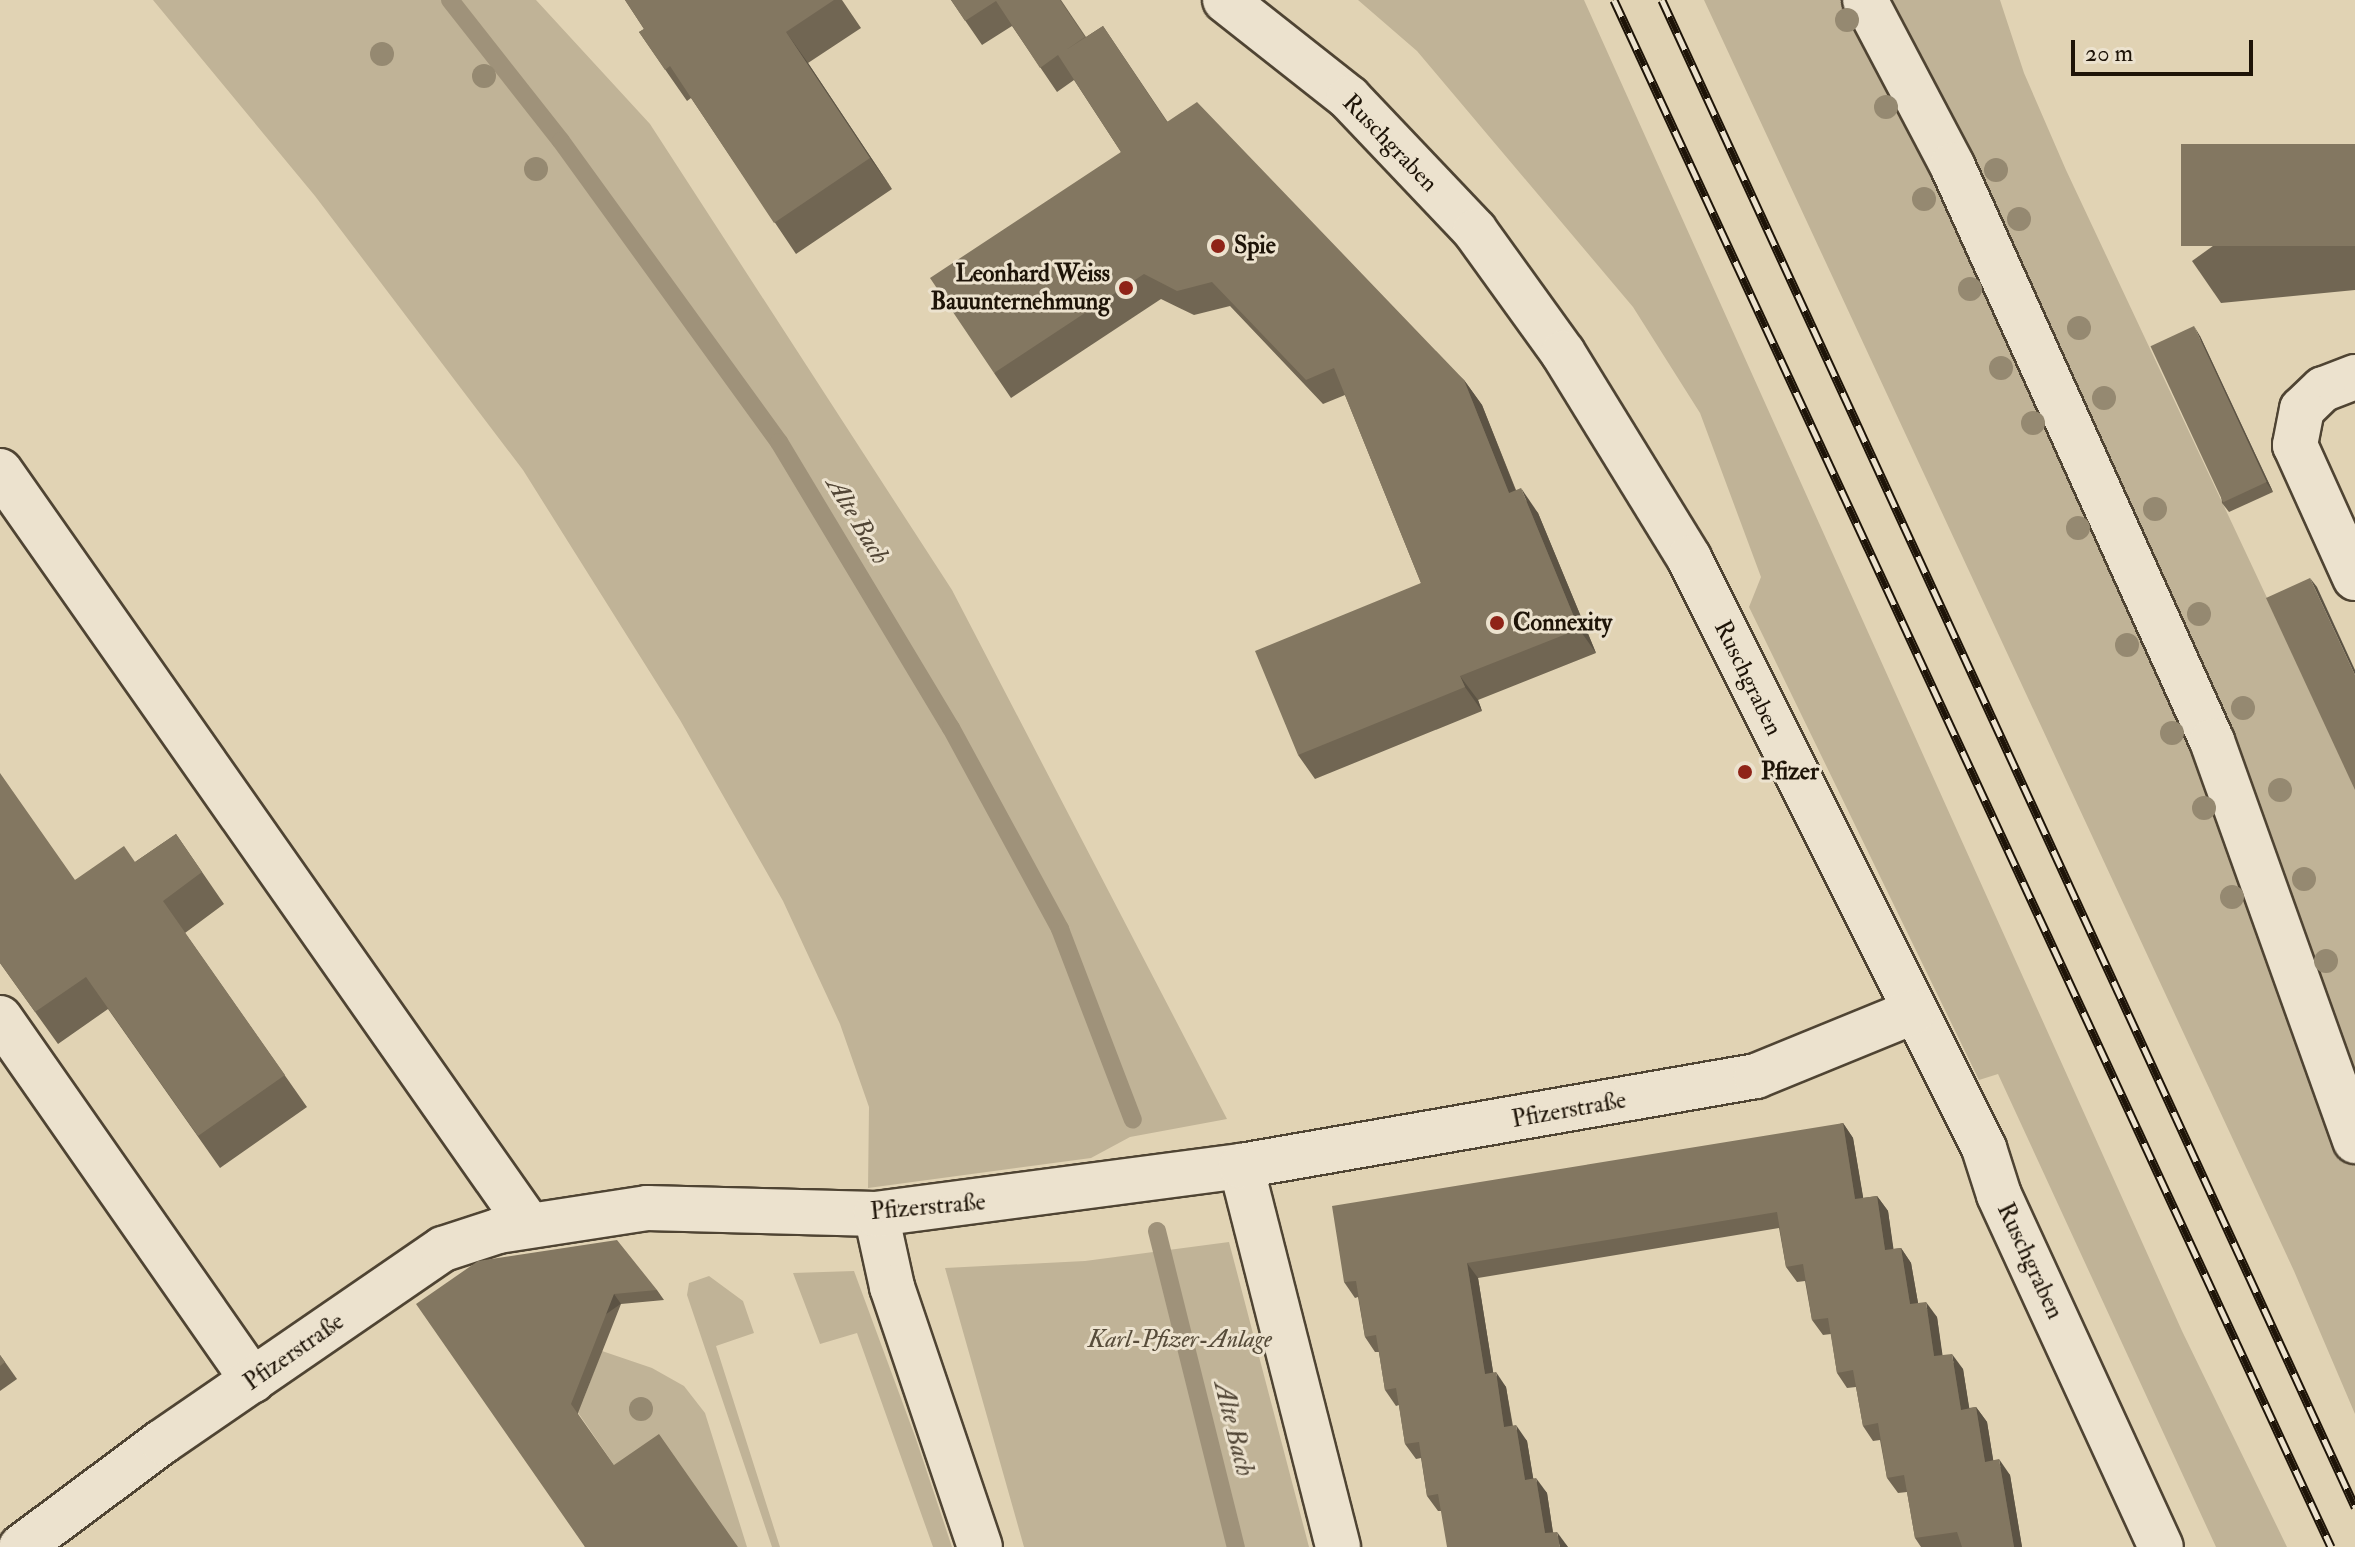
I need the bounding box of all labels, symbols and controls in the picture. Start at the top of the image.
scale bar [2075,24,2257,74]
text: 20 m [2085,38,2133,69]
street label: Ruschgraben [1336,88,1444,198]
place label: Spie [1234,232,1276,260]
marker: Spie [1209,237,1227,255]
place label: Leonhard Weiss Bauunternehmung [931,260,1110,316]
marker: Leonhard Weiss Bauunternehmung [1117,279,1135,297]
water label: Alte Bach [819,472,895,570]
place label: Connexity [1513,609,1612,637]
marker: Connexity [1488,614,1506,632]
street label: Ruschgraben [1708,616,1788,740]
place label: Pfizer [1761,758,1819,786]
marker: Pfizer [1736,763,1754,781]
street label: Pfizerstraße [1510,1086,1628,1134]
street label: Pfizerstraße [869,1188,987,1226]
street label: Ruschgraben [1991,1198,2069,1324]
street label: Pfizerstraße [238,1307,350,1397]
park label: Karl-Pfizer-Anlage [1088,1326,1272,1354]
water label: Alte Bach [1206,1378,1260,1480]

